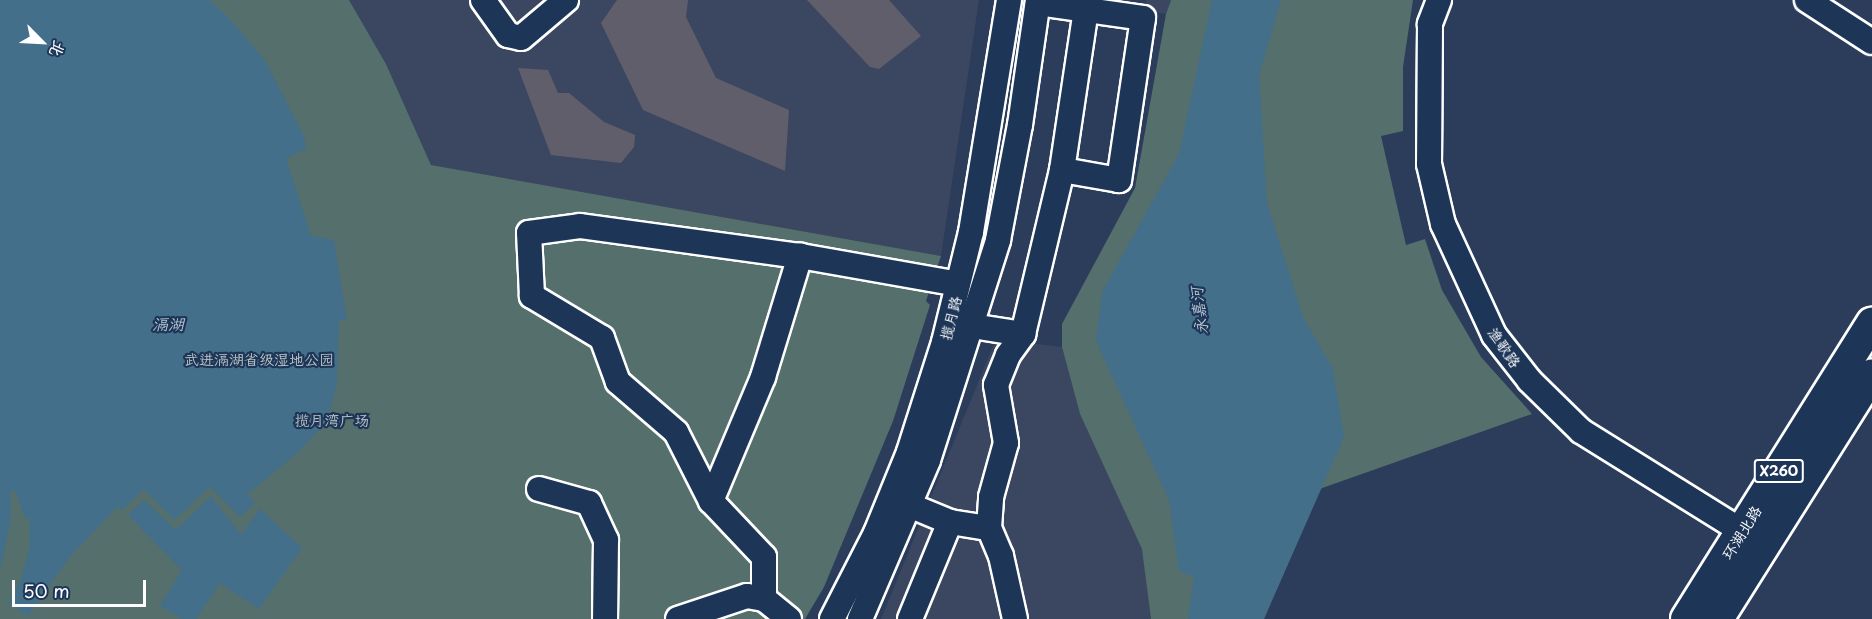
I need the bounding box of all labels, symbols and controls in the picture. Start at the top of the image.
north arrow [12,12,72,72]
text: 北 [44,37,73,62]
water label: 永嘉河 [1186,286,1210,336]
street label: 揽月路 [936,294,964,342]
water label: 滆湖 [152,313,184,333]
street label: 渔歌路 [1485,323,1525,371]
park label: 武进滆湖省级湿地公园 [184,350,334,368]
park label: 揽月湾广场 [295,411,369,429]
road number: X260 [1754,460,1804,482]
street label: 环湖北路 [1717,502,1765,562]
scale bar [15,568,148,606]
text: 50 m [23,577,70,604]

